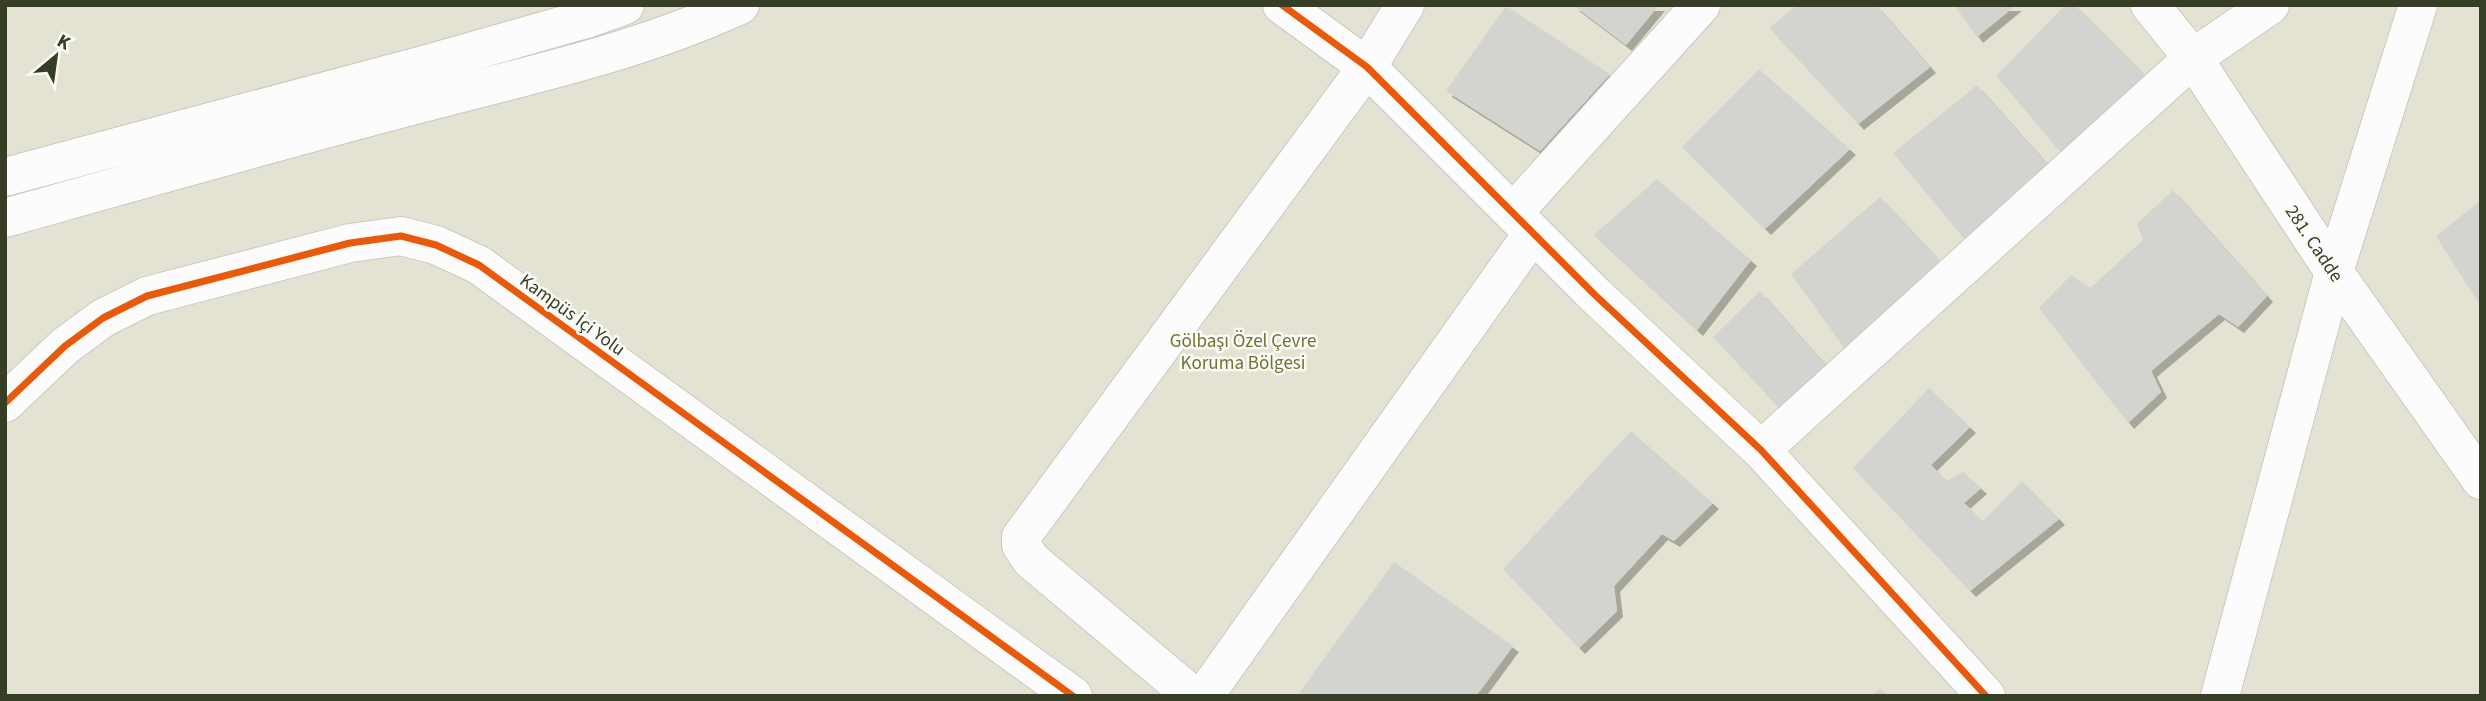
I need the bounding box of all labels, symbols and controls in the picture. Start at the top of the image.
north arrow [21,21,91,91]
text: K [52,28,75,57]
street label: 281. Cadde [2278,200,2350,288]
street label: Kampüs İçi Yolu [514,268,631,363]
park label: Gölbaşı Özel Çevre Koruma Bölgesi [1170,328,1316,377]

